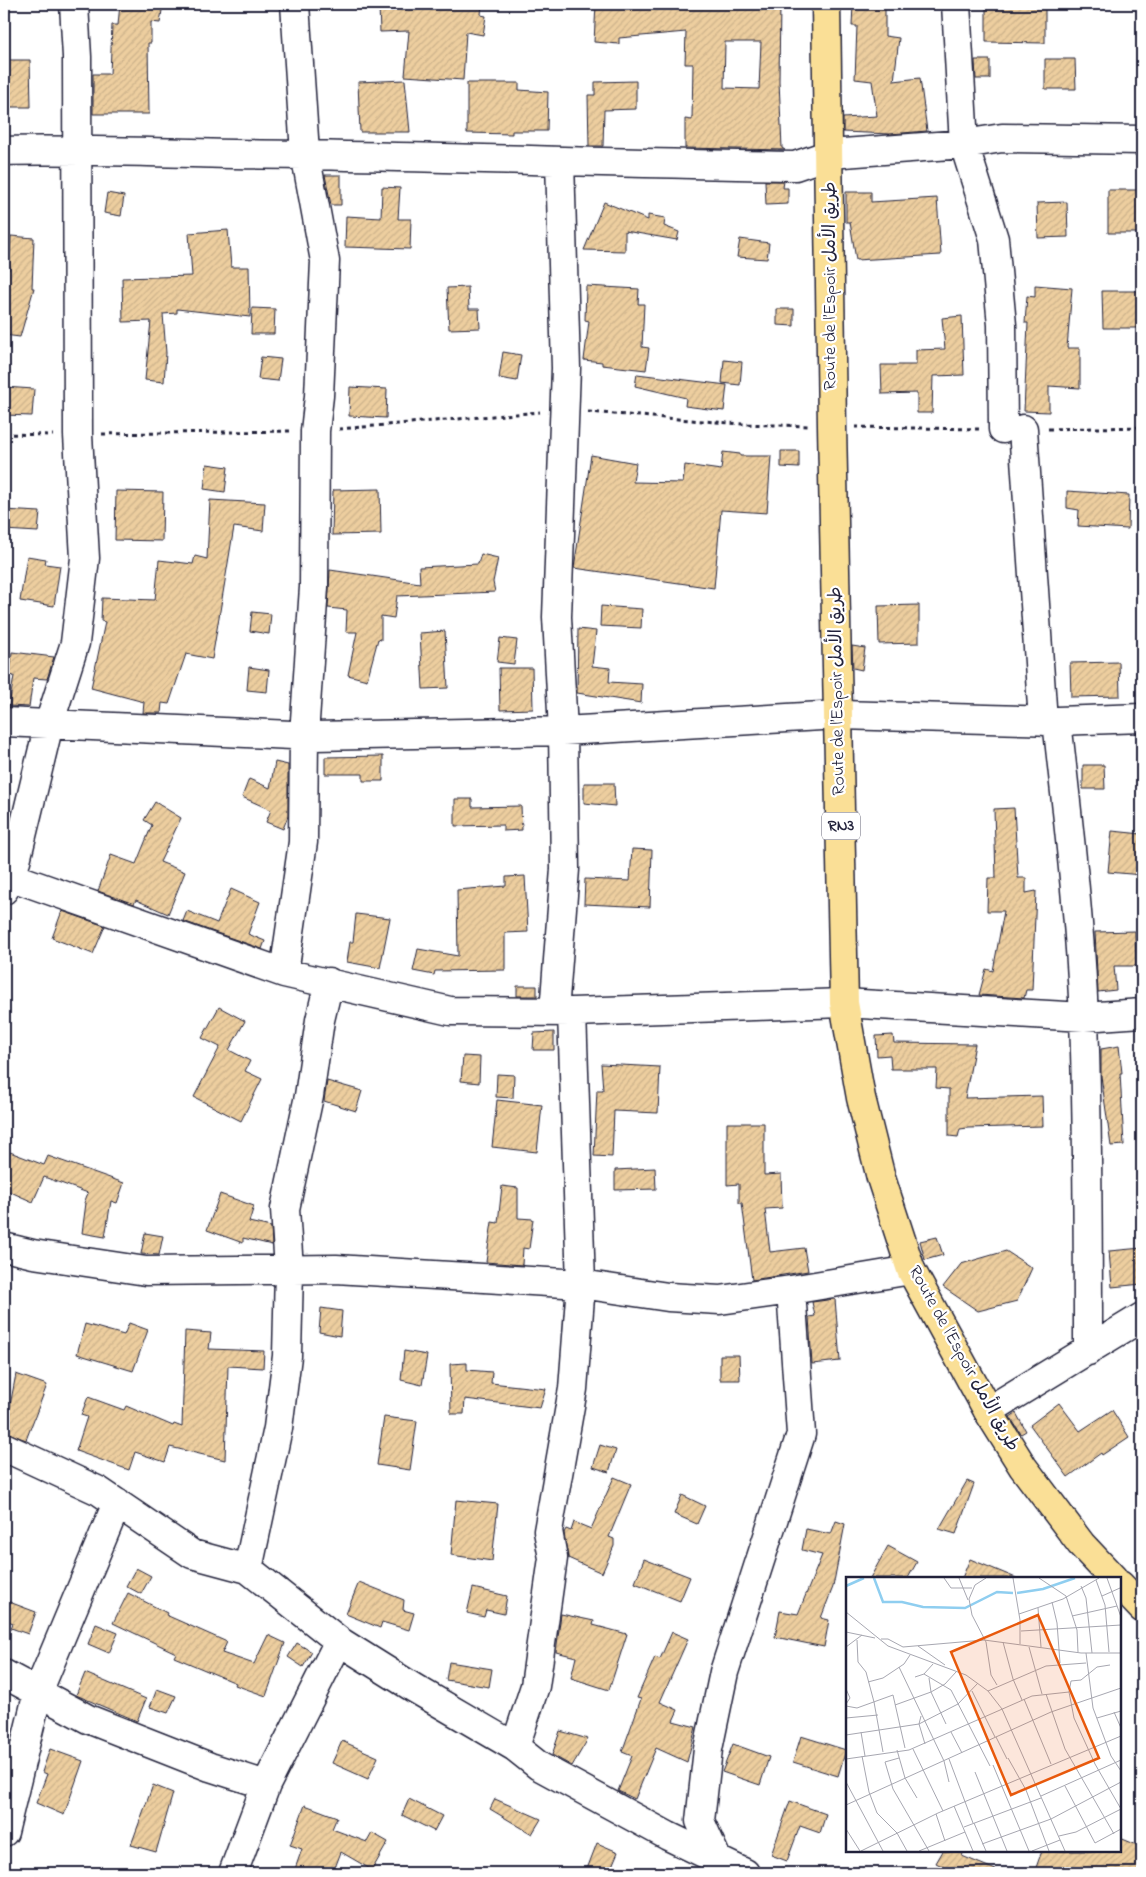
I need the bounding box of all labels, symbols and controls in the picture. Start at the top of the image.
street label: Route de l’Espoir طريق الأمل [817,181,844,391]
street label: Route de l’Espoir طريق الأمل [822,586,853,796]
road number: RN3 [822,812,860,839]
street label: Route de l’Espoir طريق الأمل [901,1261,1026,1457]
inset map [846,1577,1121,1852]

